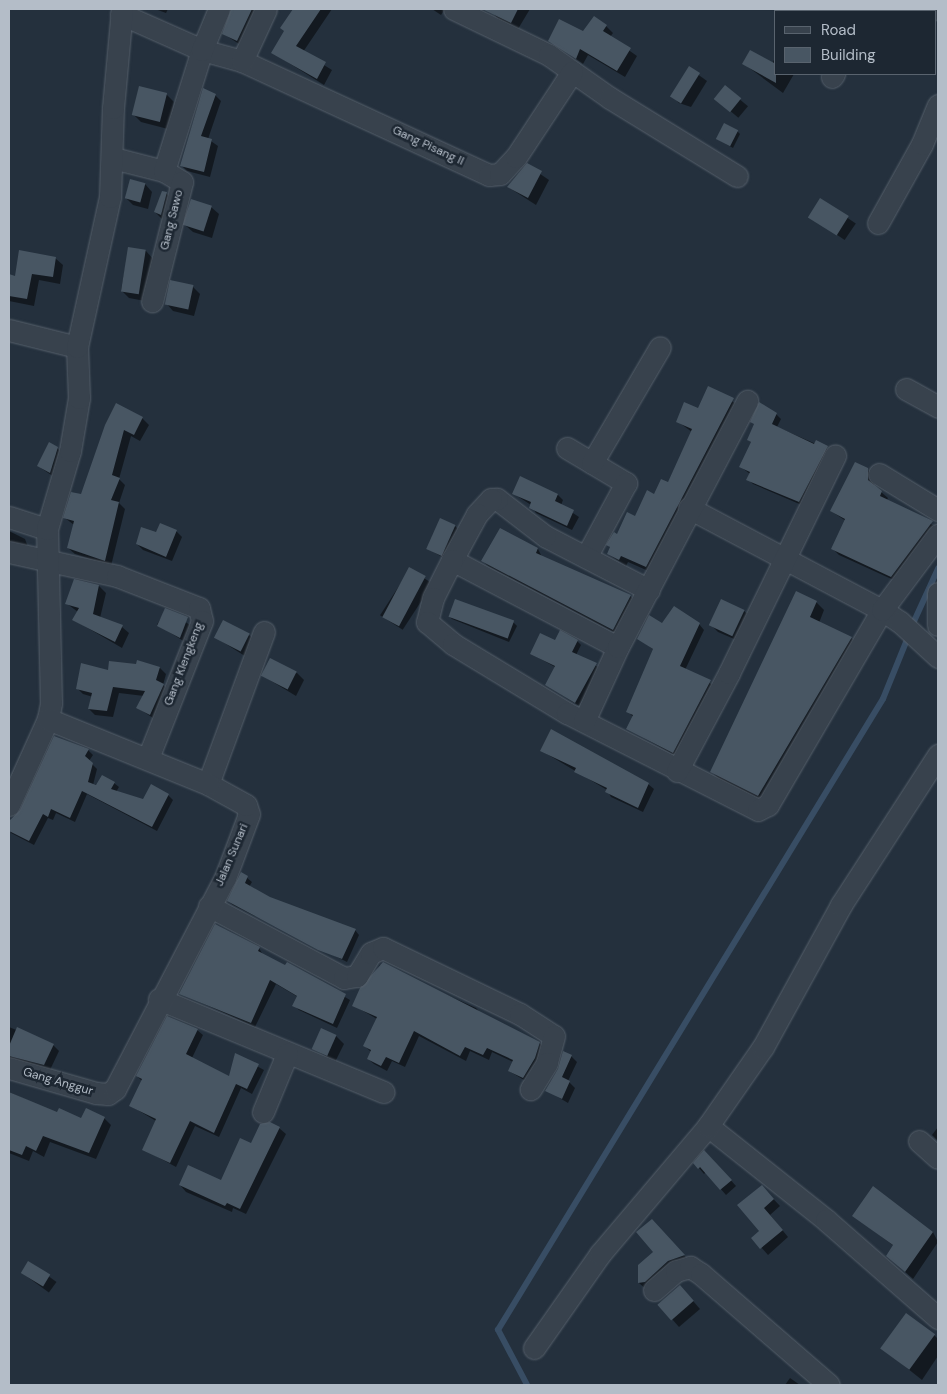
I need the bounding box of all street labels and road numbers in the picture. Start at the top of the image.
street label: Gang Pisang II [390,123,466,169]
street label: Gang Sawo [158,188,186,252]
street label: Gang Klengkeng [161,620,207,708]
street label: Jalan Sunari [212,822,252,888]
street label: Gang Anggur [21,1065,95,1099]

